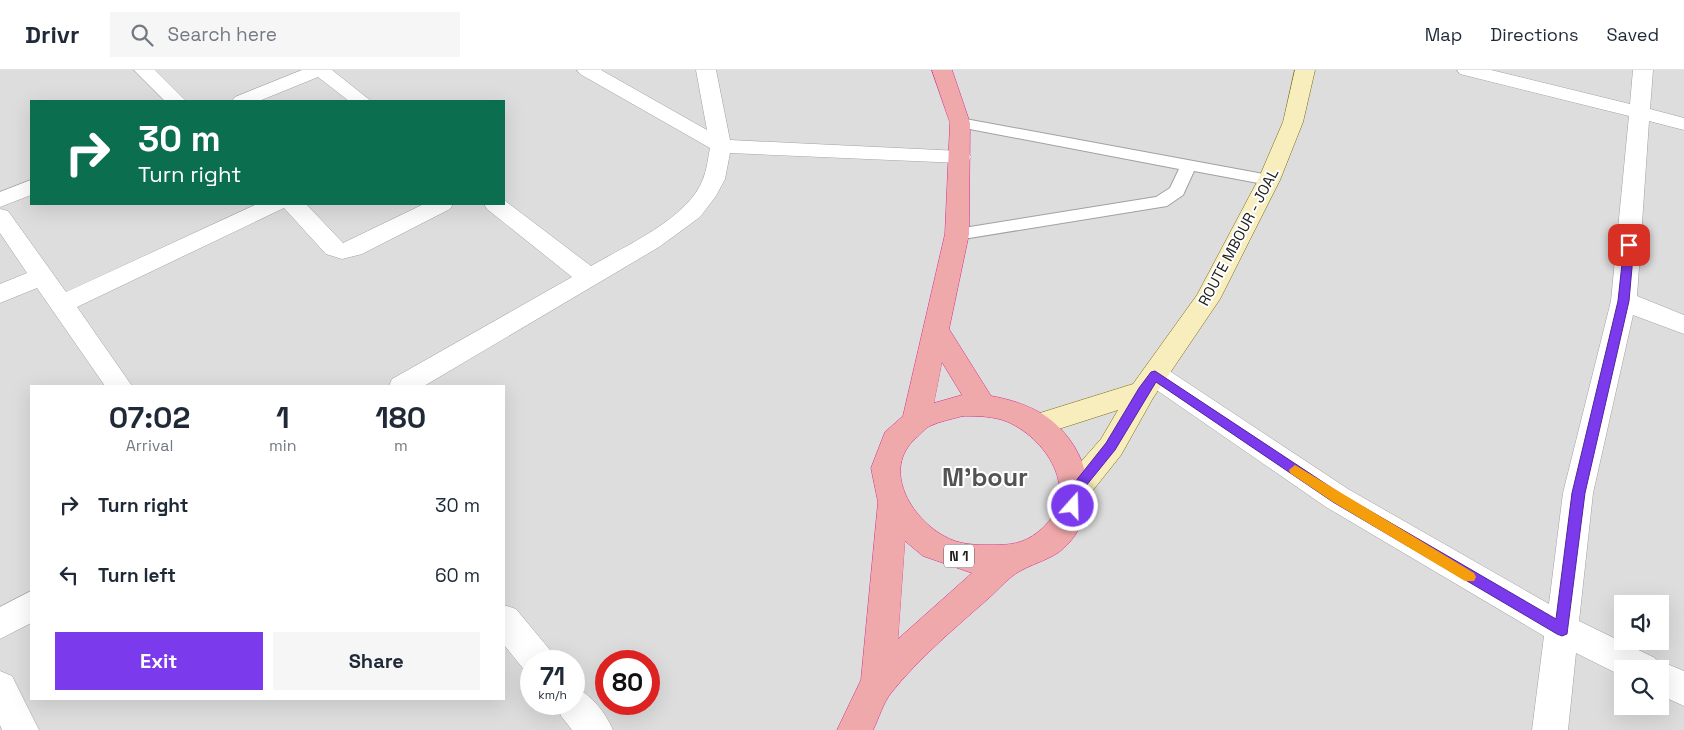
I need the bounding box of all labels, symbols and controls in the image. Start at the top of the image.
search box [110,12,460,57]
text: Drivr [25,19,80,50]
icon: search [128,21,156,49]
text: Search here [168,22,277,47]
text: Map [1425,23,1462,46]
text: Directions [1490,23,1579,46]
text: Saved [1607,23,1659,46]
text: 30 m [138,117,221,161]
icon: right [55,120,120,185]
text: Turn right [138,160,241,188]
street label: ROUTE MBOUR - JOAL [1194,165,1282,309]
pin [1608,224,1650,266]
icon: arrive [1615,231,1643,259]
text: 07:02 [109,398,190,437]
text: 1 [276,398,290,437]
text: 180 [375,398,426,437]
text: Arrival [126,435,173,456]
text: min [269,435,297,456]
text: m [394,435,408,456]
district label: M'bour [942,461,1028,493]
position arrow [1046,479,1098,531]
icon: right [55,491,83,519]
text: Turn right [98,493,188,518]
text: 30 m [435,493,480,518]
road number: N 1 [944,544,974,568]
icon: left [55,561,83,589]
text: Turn left [98,563,176,588]
text: 60 m [435,563,480,588]
map controls [1614,595,1669,715]
button: sound [1614,595,1669,650]
button: Exit [55,632,263,690]
button: Share [273,632,480,690]
speed limit sign: 80 [595,650,660,715]
text: 71 [540,660,565,692]
button: search [1614,660,1669,715]
text: km/h [538,687,567,703]

